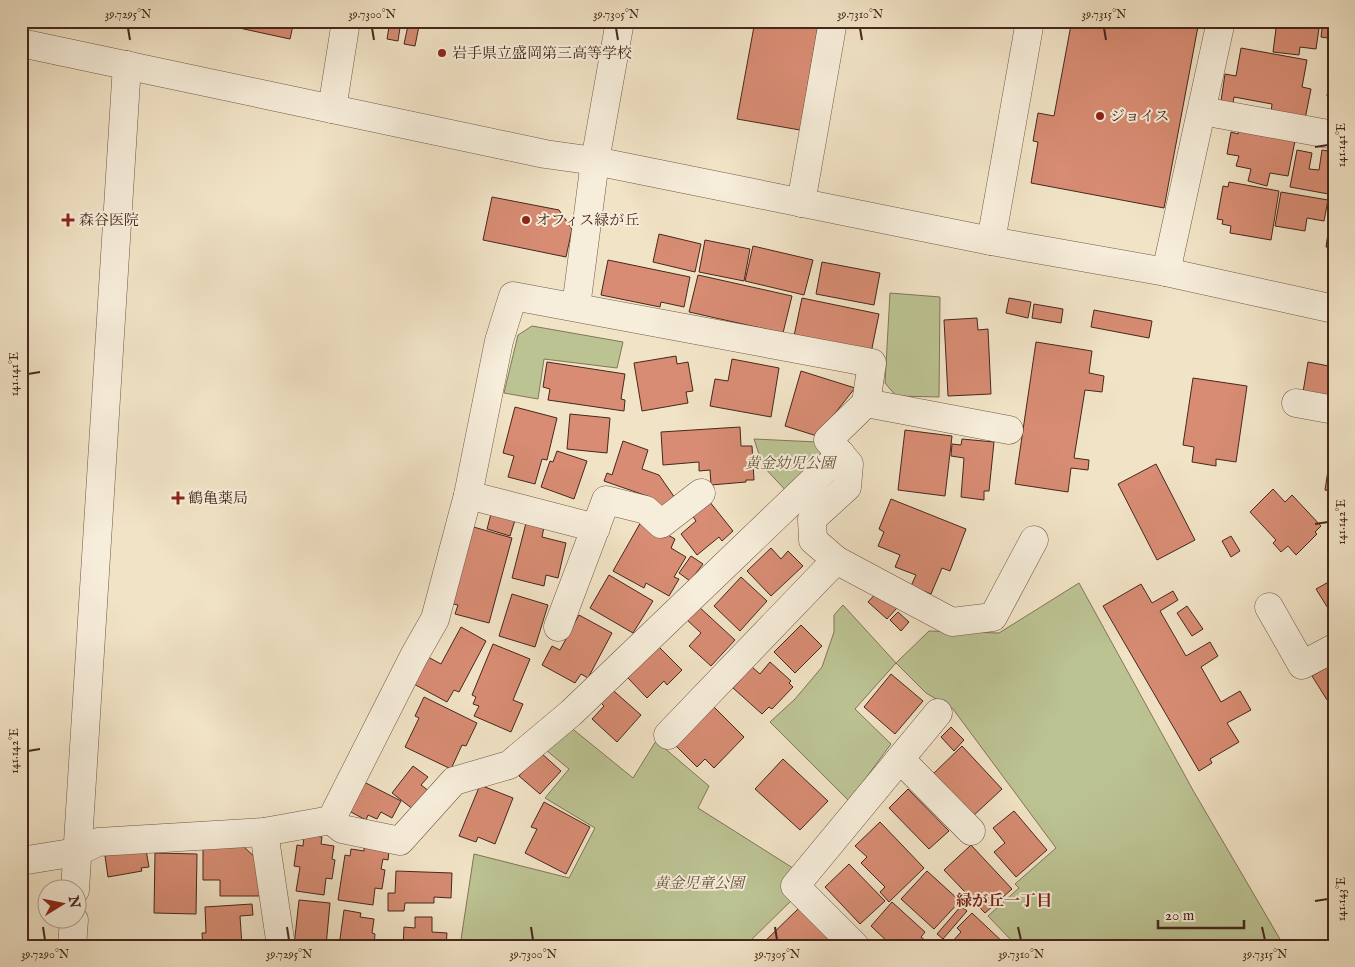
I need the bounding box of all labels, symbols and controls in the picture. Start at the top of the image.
text: 39.7295°N [105,7,152,22]
text: 39.7300°N [348,7,396,22]
text: 39.7305°N [593,7,640,22]
text: 39.7310°N [837,7,884,22]
text: 39.7315°N [1082,7,1127,22]
place label: 岩手県立盛岡第三高等学校 [452,44,632,63]
marker: 岩手県立盛岡第三高等学校 [436,47,448,59]
place label: ジョイス [1110,107,1170,126]
marker: ジョイス [1094,110,1106,122]
text: 141.141°E [1334,123,1349,167]
place label: 森谷医院 [79,211,139,230]
place label: オフィス緑が丘 [536,211,639,230]
marker: 森谷医院 [61,213,75,227]
marker: オフィス緑が丘 [520,214,532,226]
text: 141.141°E [7,352,22,396]
park label: 黄金幼児公園 [745,454,838,473]
place label: 鶴亀薬局 [188,489,248,508]
marker: 鶴亀薬局 [172,492,184,504]
text: 141.142°E [1334,499,1349,545]
text: 141.142°E [7,728,22,774]
park label: 黄金児童公園 [654,874,747,893]
text: 141.143°E [1334,877,1349,921]
north arrow [38,880,88,930]
district label: 緑が丘一丁目 [956,892,1052,912]
text: N [64,893,84,909]
scale bar [1158,897,1244,929]
text: 20 m [1165,906,1195,925]
text: 39.7290°N [21,947,70,962]
text: 39.7295°N [266,947,313,962]
text: 39.7300°N [509,947,557,962]
text: 39.7305°N [754,947,801,962]
text: 39.7310°N [998,947,1045,962]
text: 39.7315°N [1243,947,1288,962]

